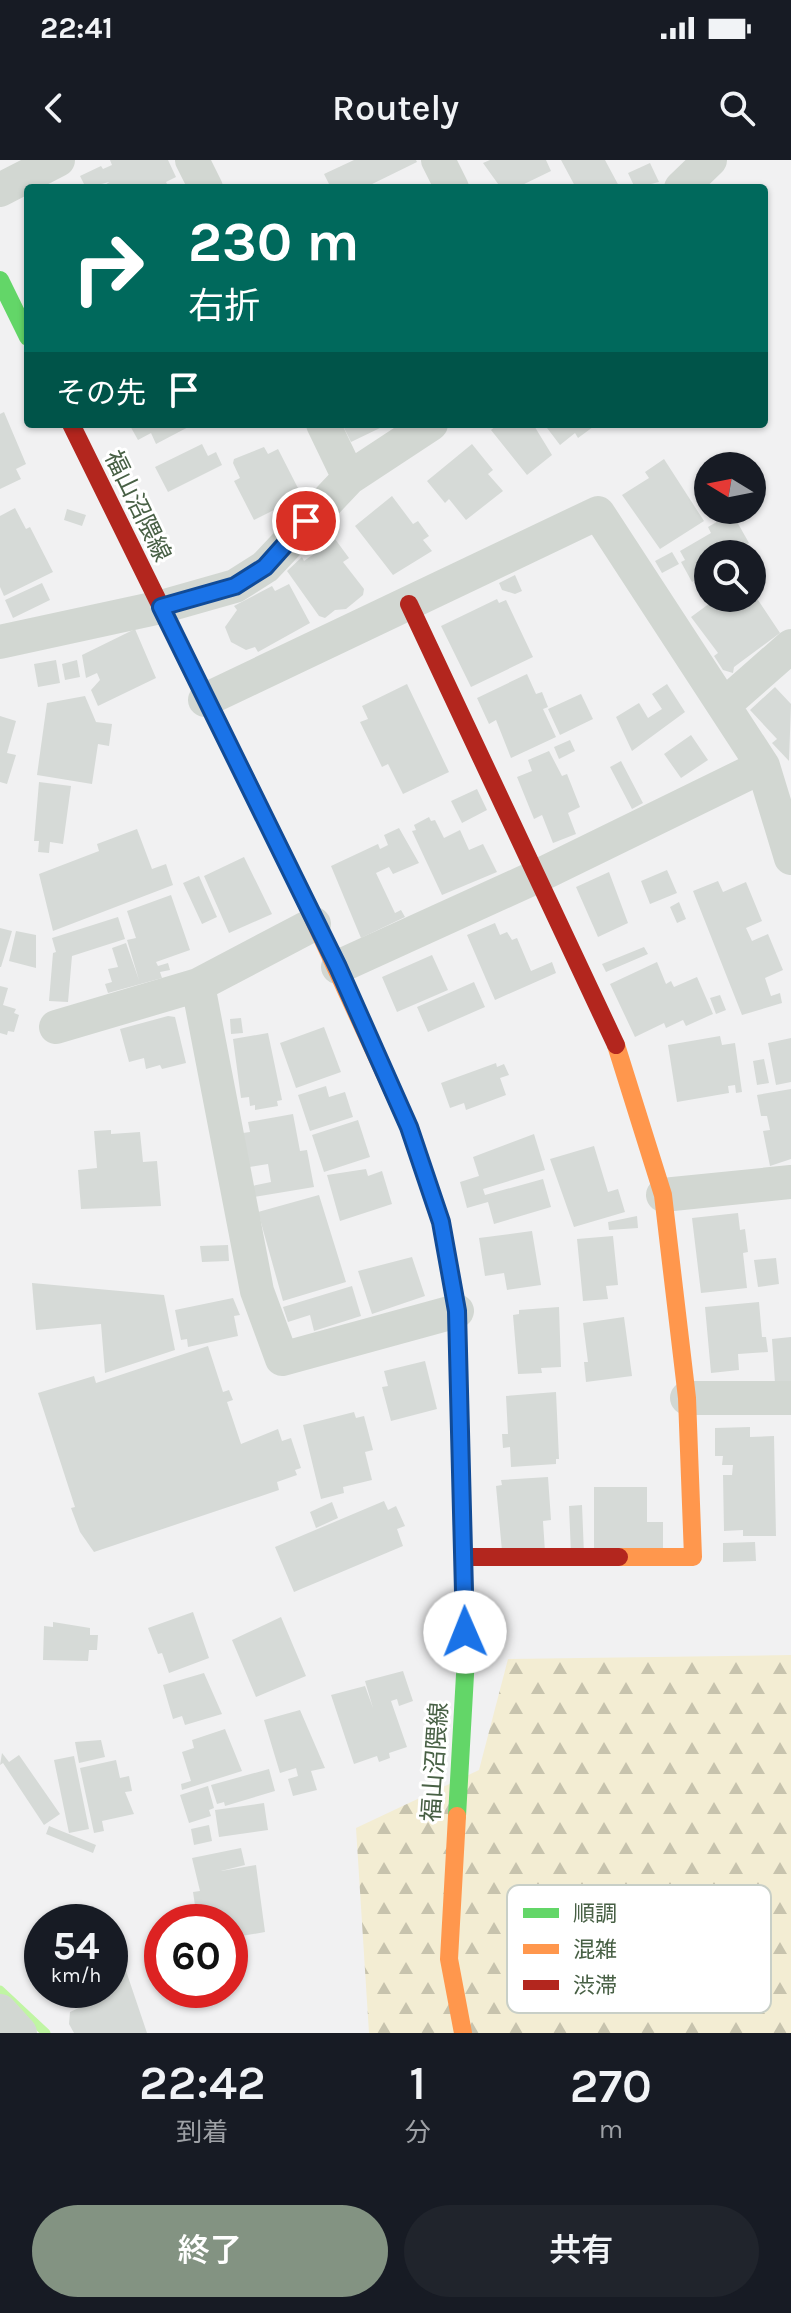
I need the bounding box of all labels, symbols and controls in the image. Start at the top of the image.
text: 22:41 [40,10,113,46]
icon: back [32,86,76,130]
icon: search [715,86,759,130]
text: Routely [332,87,459,129]
text: 230 m [188,209,359,274]
icon: right [56,216,160,320]
text: 右折 [188,285,260,327]
icon: arrive [162,368,206,412]
text: その先 [56,375,146,411]
street label: 福山沼隈線 [99,446,177,566]
north arrow [694,452,766,524]
map controls [694,452,766,612]
pin [272,487,340,555]
icon: arrive [284,499,328,543]
button: search [694,540,766,612]
position arrow [423,1590,507,1674]
street label: 福山沼隈線 [417,1701,453,1823]
legend [507,1885,771,2013]
text: 順調 [573,1901,617,1927]
speed limit sign: 60 [144,1904,248,2008]
text: 54 [52,1922,100,1969]
text: 混雑 [573,1937,617,1963]
text: km/h [51,1964,101,1987]
text: 渋滞 [573,1973,617,1999]
text: 22:42 [139,2055,266,2111]
text: 1 [409,2055,426,2111]
text: 270 [570,2058,652,2114]
text: m [599,2114,623,2145]
text: 到着 [176,2117,228,2148]
text: 分 [405,2117,431,2148]
button: 終了 [32,2205,388,2297]
button: 共有 [404,2205,759,2297]

